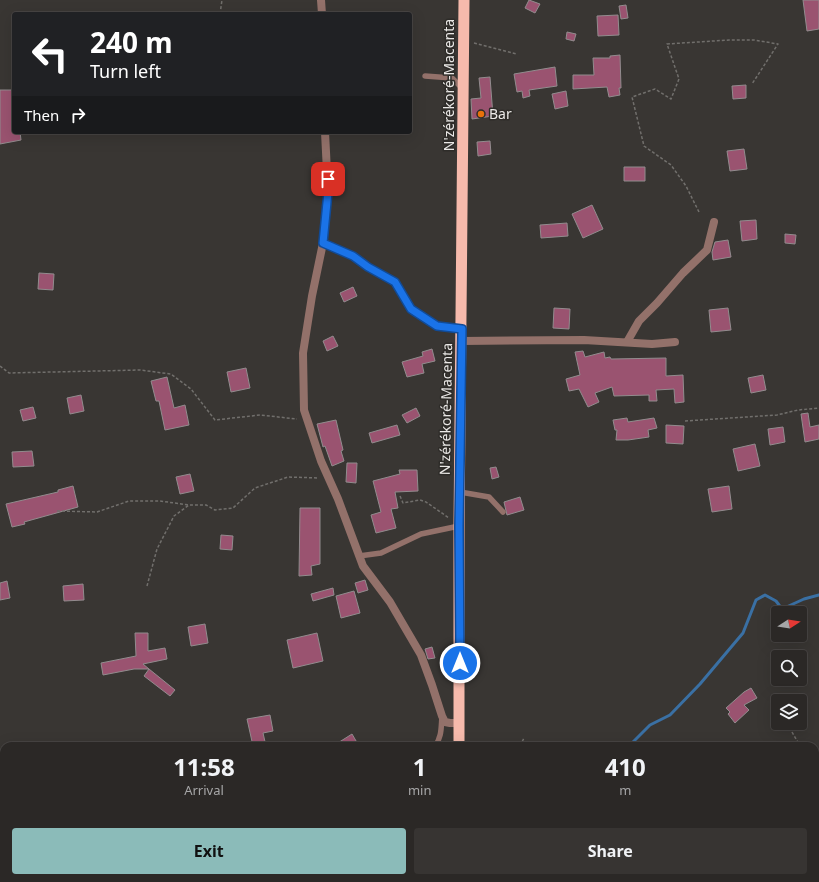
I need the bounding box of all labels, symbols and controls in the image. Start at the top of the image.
street label: N'zérékoré-Macenta [439,19,458,151]
text: 240 m [90,23,173,61]
icon: left [24,28,76,80]
text: Turn left [90,59,161,83]
icon: right [67,104,89,126]
place label: Bar [489,104,512,123]
text: Then [24,105,59,125]
marker: Bar [476,109,486,119]
pin [311,162,345,196]
icon: arrive [317,168,339,190]
street label: N'zérékoré-Macenta [435,343,456,475]
north arrow [771,606,807,642]
map controls [771,606,807,730]
position arrow [439,642,481,684]
button: search [771,650,807,686]
button: layers [771,694,807,730]
text: 11:58 [173,750,235,783]
text: 1 [413,750,427,783]
text: 410 [605,750,646,783]
text: Arrival [184,781,224,799]
text: min [408,781,431,799]
text: m [619,781,631,799]
button: Exit [12,828,406,874]
button: Share [414,828,807,874]

